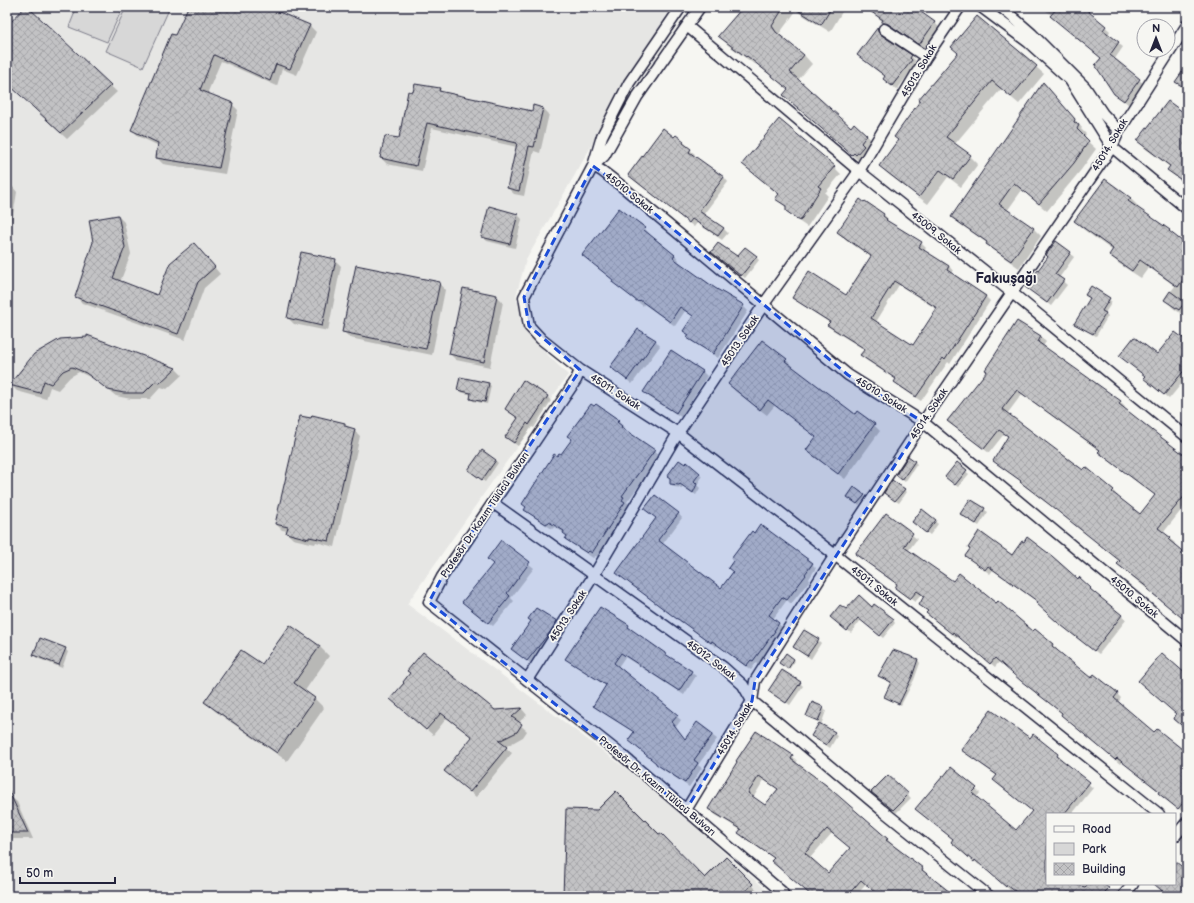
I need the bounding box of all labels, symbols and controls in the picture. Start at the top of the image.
north arrow [1136,18,1176,58]
text: N [1152,22,1160,35]
street label: 45013. Sokak [899,42,939,99]
street label: 45014. Sokak [1090,116,1130,173]
street label: 45010. Sokak [602,170,656,216]
street label: 45009. Sokak [909,209,963,257]
district label: Fakıuşağı [975,270,1037,287]
street label: 45013. Sokak [718,313,762,369]
street label: 45011. Sokak [588,371,642,413]
street label: 45010. Sokak [853,374,909,416]
street label: 45014. Sokak [907,386,951,442]
street label: Profesör Dr. Kazım Tülücü Bulvarı [438,450,532,580]
street label: 45011. Sokak [848,563,900,609]
street label: 45010. Sokak [1108,573,1161,621]
street label: 45013. Sokak [547,588,589,644]
street label: 45012. Sokak [684,637,738,683]
street label: 45014. Sokak [715,700,755,757]
street label: Profesör Dr. Kazım Tülücü Bulvarı [596,733,718,839]
legend [1046,813,1176,885]
text: Road [1082,822,1111,837]
text: Park [1082,842,1106,857]
scale bar [20,859,115,885]
text: Building [1082,862,1126,877]
text: 50 m [26,866,53,881]

